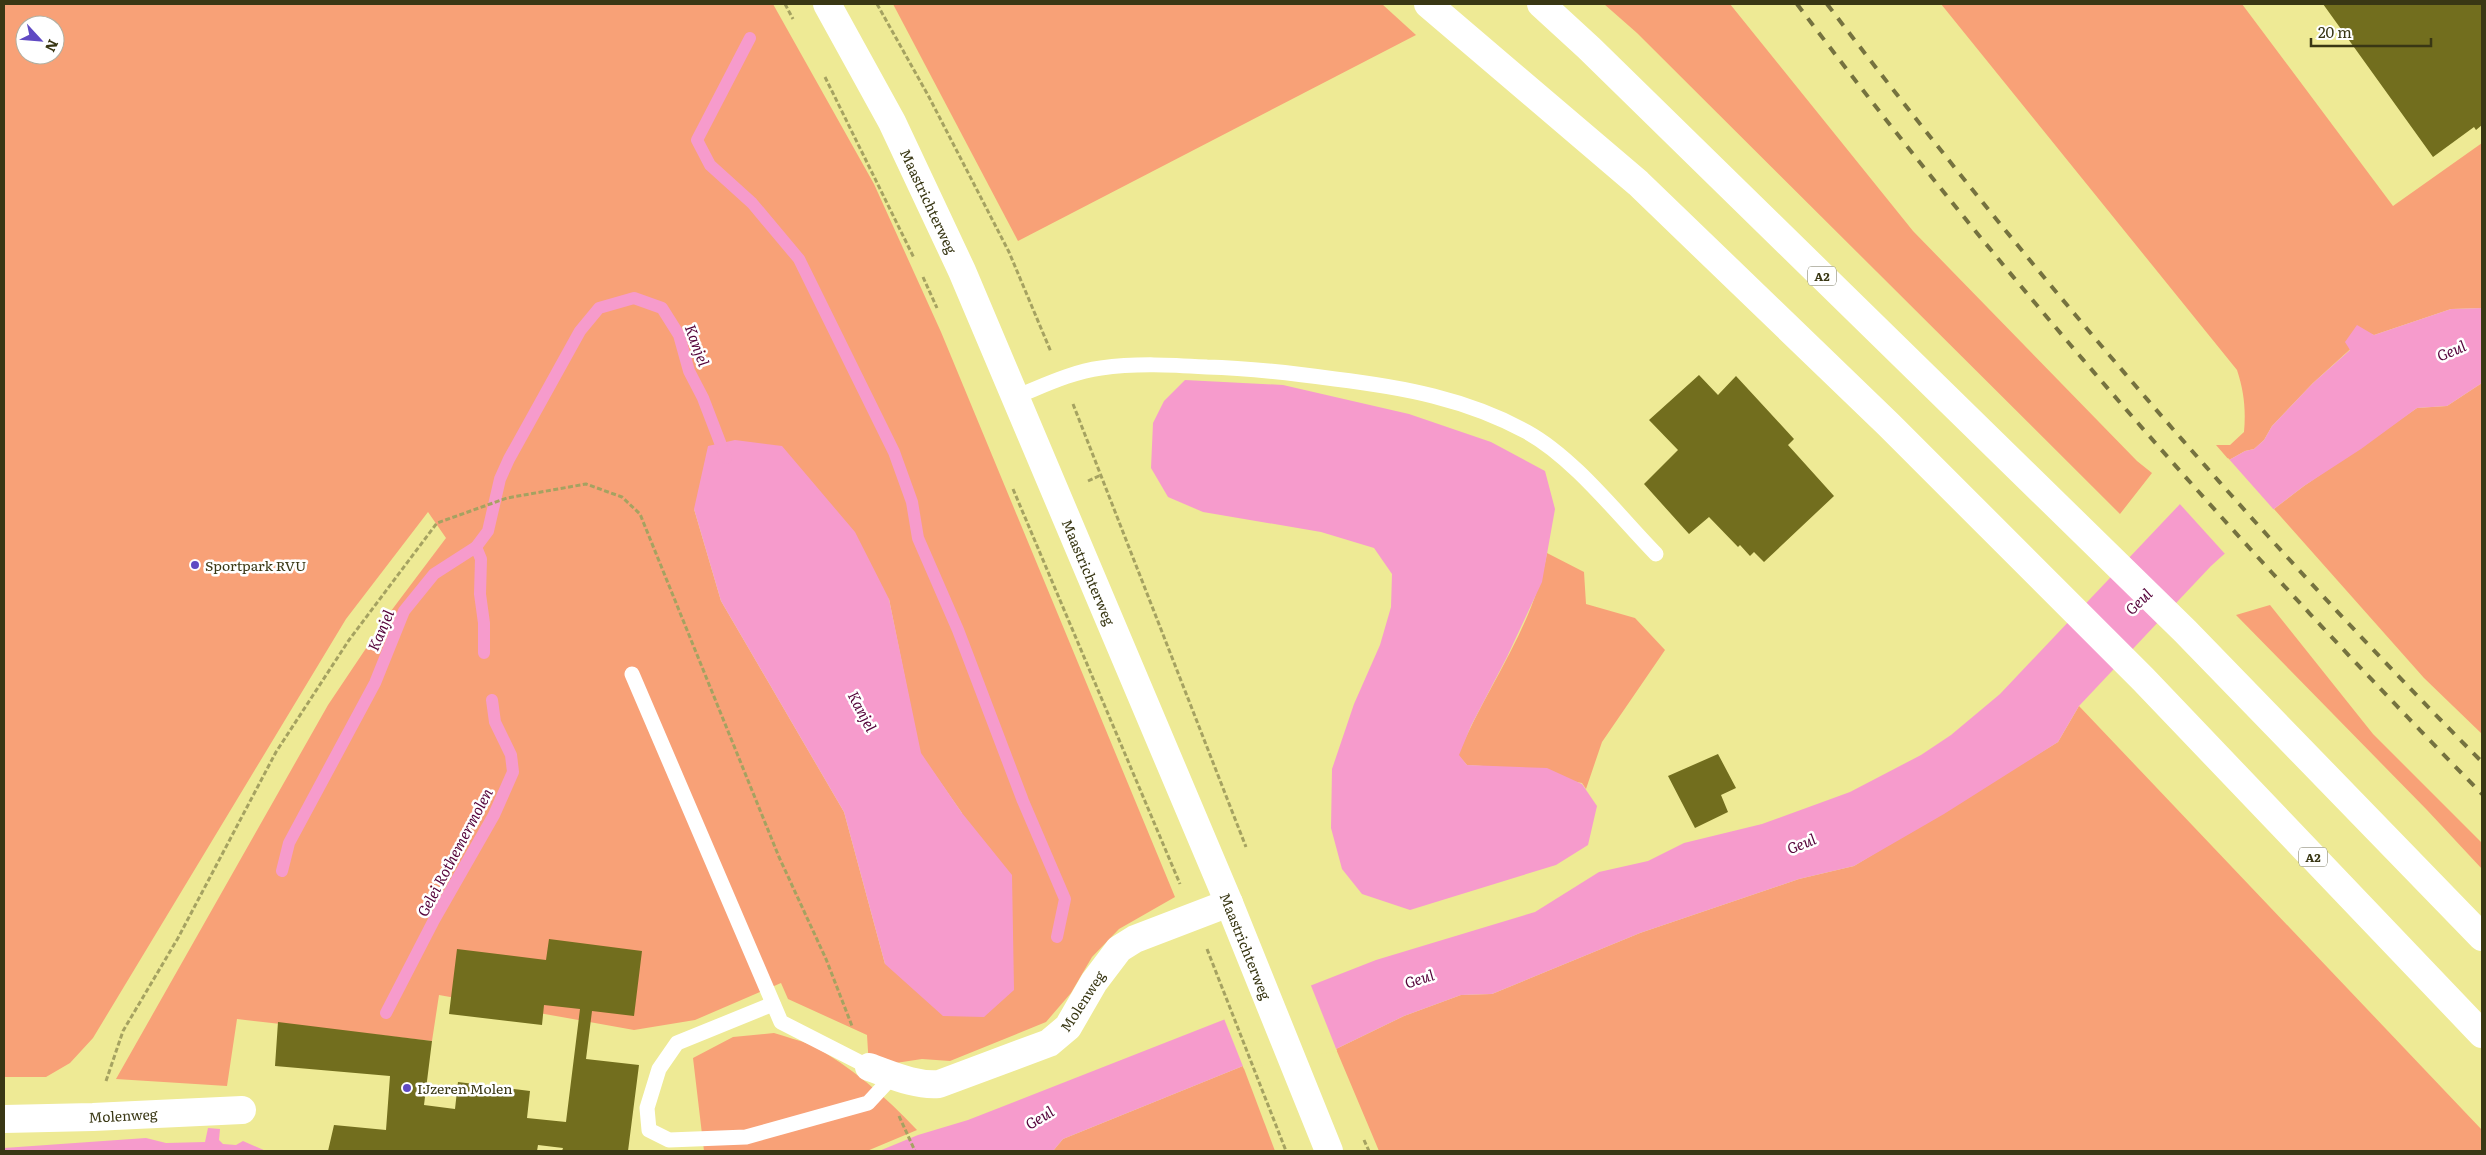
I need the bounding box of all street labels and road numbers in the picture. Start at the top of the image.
street label: Maastrichterweg [896,145,962,257]
road number: A2 [1808,266,1836,286]
street label: Maastrichterweg [1058,516,1120,628]
road number: A2 [2299,848,2327,866]
street label: Maastrichterweg [1215,890,1277,1003]
street label: Molenweg [1055,966,1109,1035]
street label: Molenweg [88,1103,158,1127]

